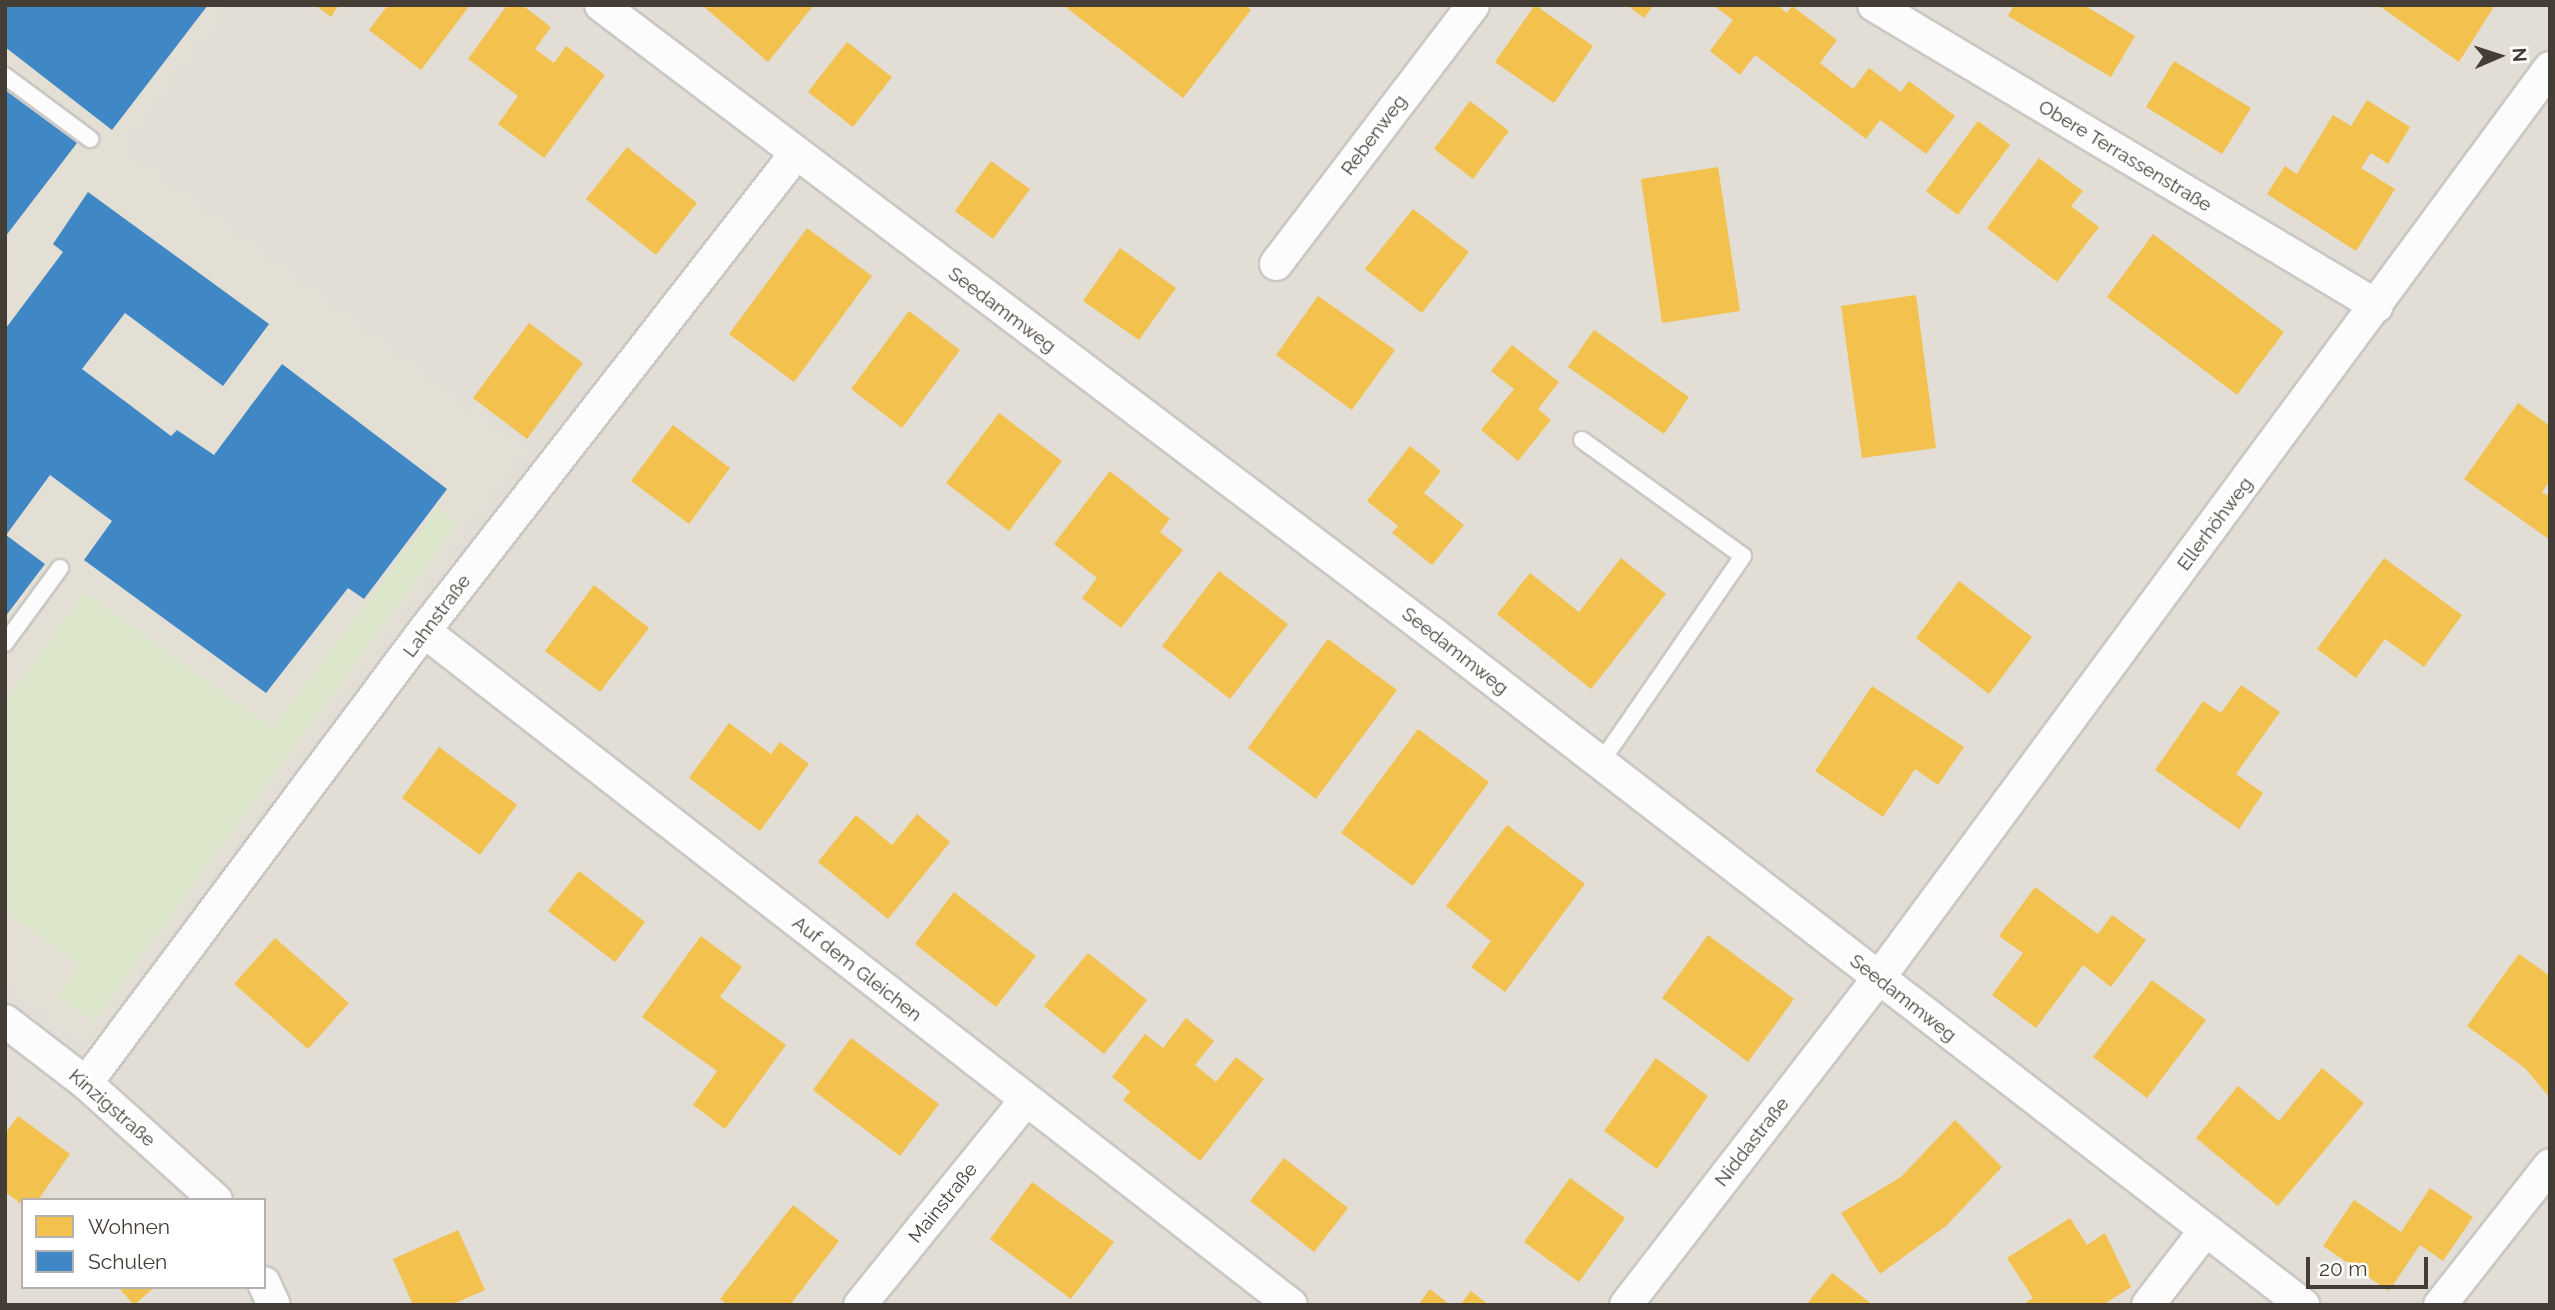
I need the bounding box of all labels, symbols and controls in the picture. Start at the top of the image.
north arrow [2464,21,2534,91]
text: N [2509,47,2531,63]
street label: Rebenweg [1336,90,1412,180]
street label: Obere Terrassenstraße [2034,95,2216,217]
street label: Seedammweg [944,262,1060,358]
street label: Ellerhöhweg [2173,473,2257,575]
street label: Lahnstraße [398,570,476,662]
street label: Seedammweg [1397,602,1513,700]
street label: Auf dem Gleichen [788,911,926,1027]
street label: Seedammweg [1845,949,1961,1047]
street label: Kinzigstraße [64,1064,160,1152]
street label: Niddastraße [1710,1093,1794,1191]
street label: Mainstraße [904,1158,982,1248]
legend [21,1198,266,1289]
text: Wohnen [88,1214,170,1239]
scale bar [2310,1244,2432,1288]
text: Schulen [88,1249,167,1274]
text: 20 m [2319,1256,2367,1281]

